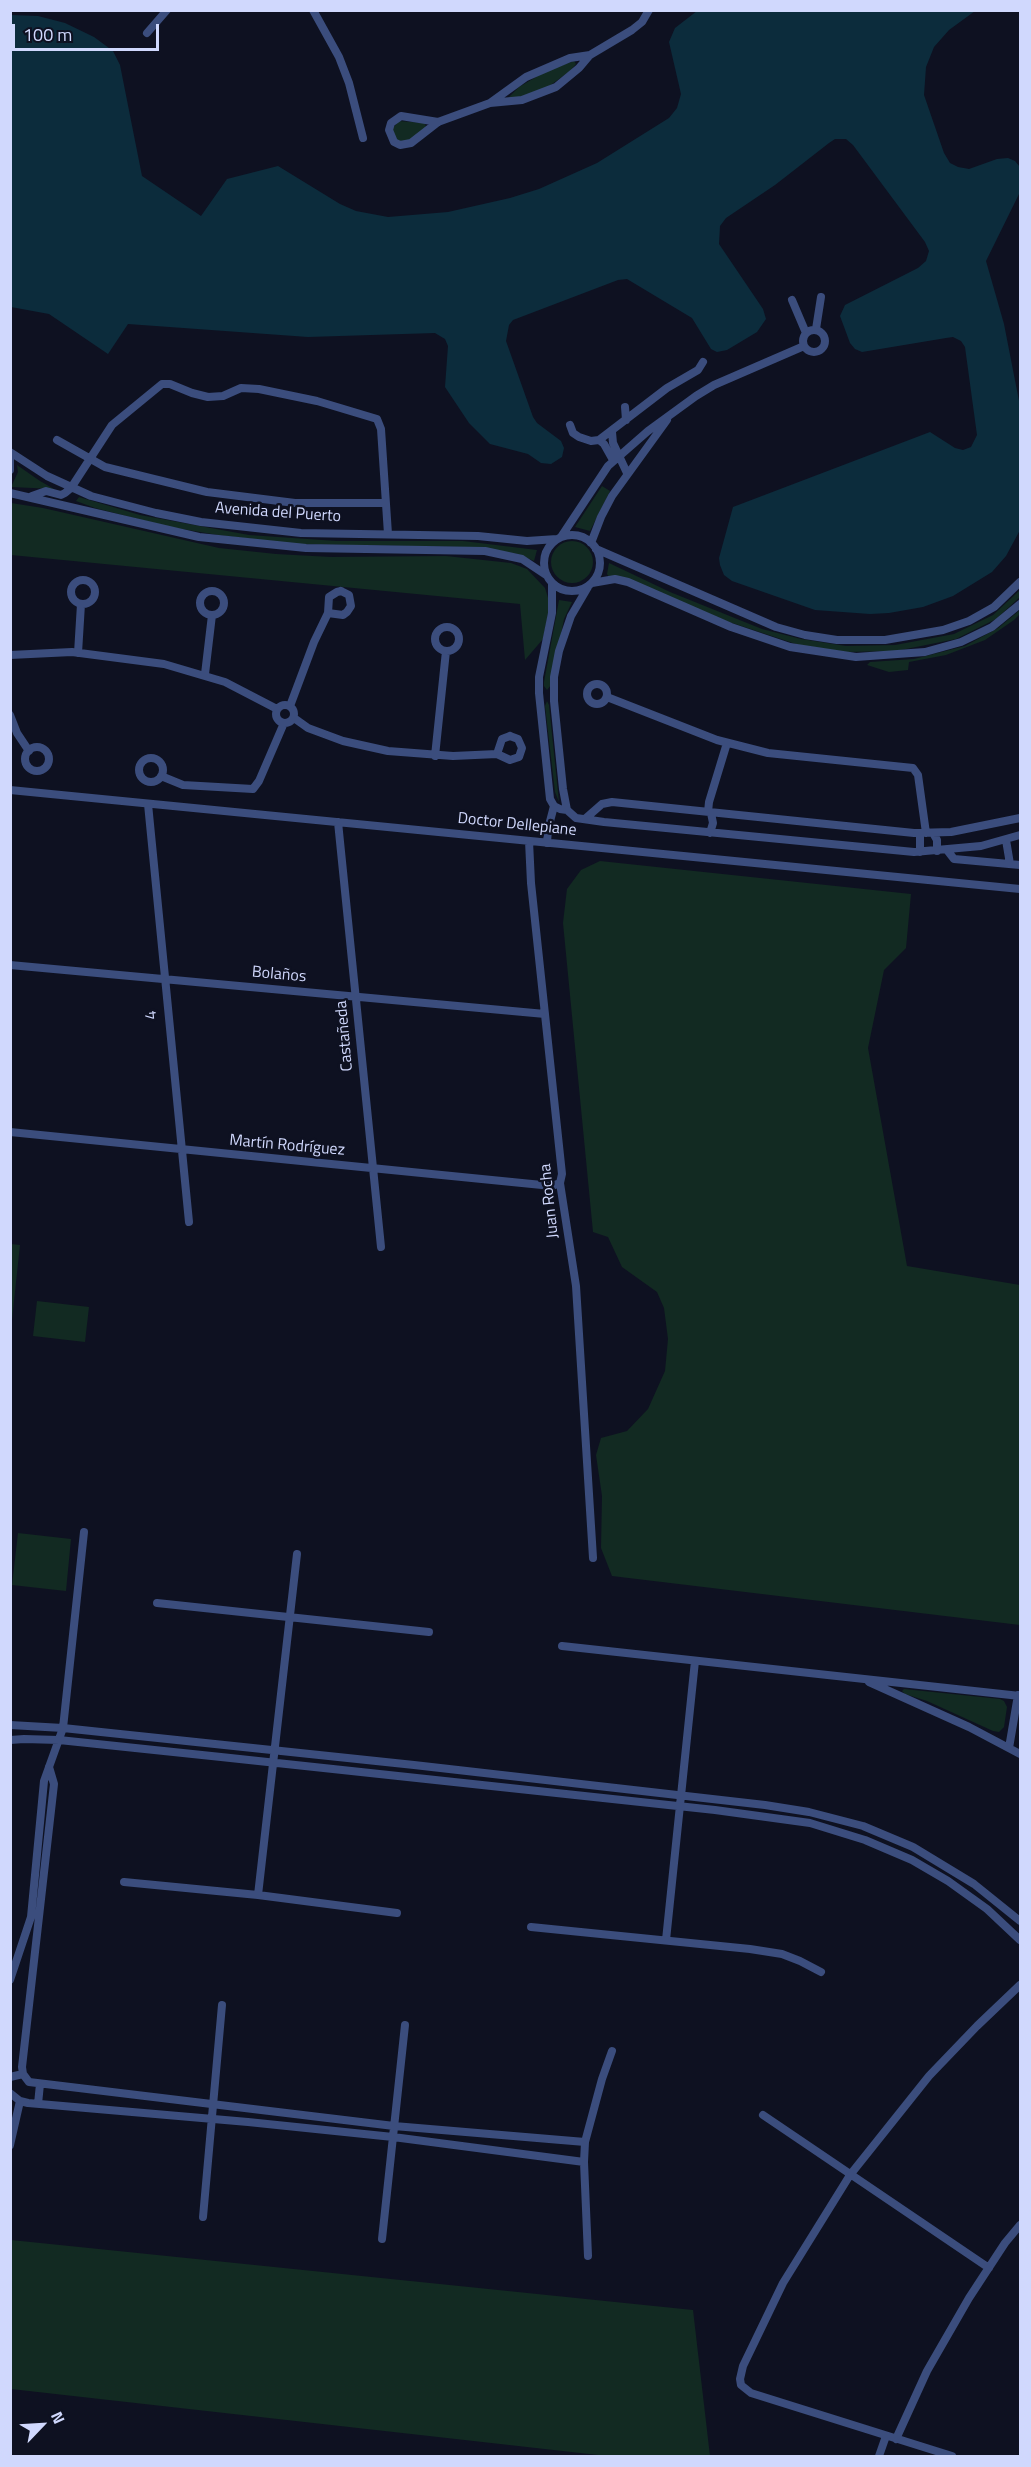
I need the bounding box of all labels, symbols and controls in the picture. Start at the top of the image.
scale bar [15,12,162,50]
text: 100 m [23,21,72,48]
street label: Avenida del Puerto [214,499,342,527]
street label: Doctor Dellepiane [457,809,577,841]
street label: Bolaños [251,963,307,987]
street label: Castañeda [332,1000,358,1072]
street label: 4 [142,1010,162,1020]
street label: Martín Rodríguez [228,1131,346,1161]
street label: Juan Rocha [537,1163,563,1239]
north arrow [12,2395,72,2455]
text: N [45,2407,72,2427]

